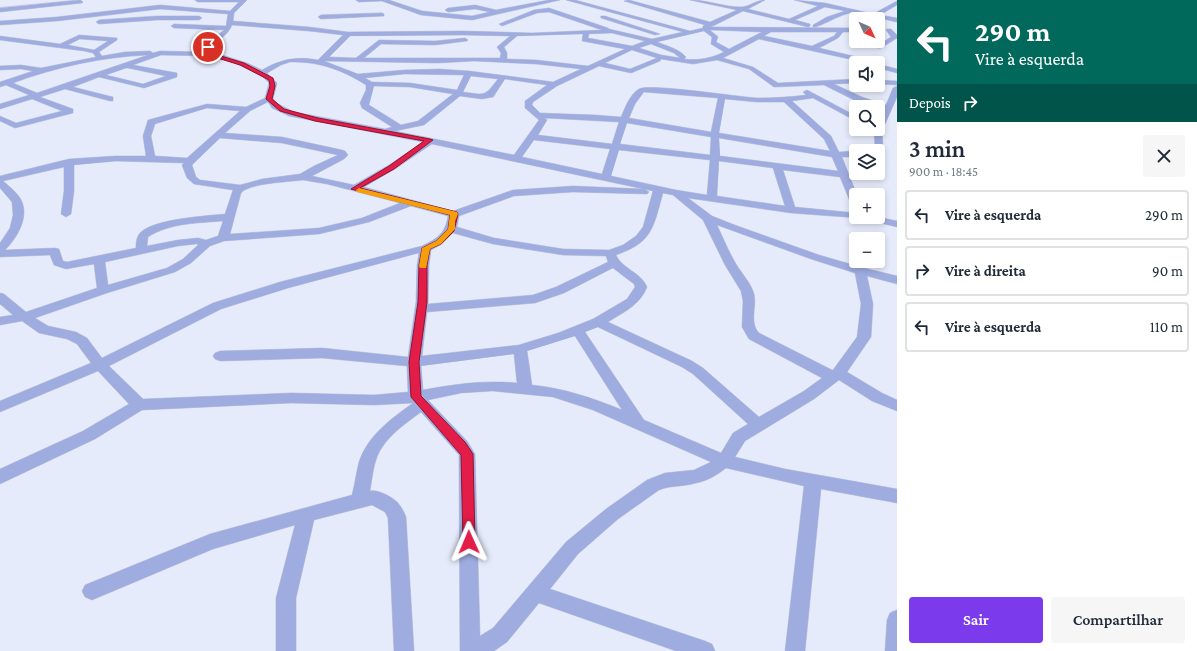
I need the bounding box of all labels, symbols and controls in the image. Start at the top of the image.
north arrow [849,12,885,48]
map controls [849,12,885,268]
icon: left [909,16,961,68]
text: 290 m [975,16,1051,47]
pin [191,30,225,64]
icon: arrive [197,36,219,58]
text: Vire à esquerda [975,49,1084,69]
button: sound [849,56,885,92]
icon: right [959,92,981,114]
text: Depois [909,95,951,111]
button: search [849,100,885,136]
text: 3 min [909,135,965,162]
button: close [1143,135,1185,177]
button: layers [849,144,885,180]
text: 900 m · 18:45 [909,164,978,179]
button: + [849,188,885,224]
icon: left [911,204,933,226]
text: Vire à esquerda [945,207,1041,223]
text: 290 m [1145,207,1183,223]
button: − [849,232,885,268]
icon: right [911,260,933,282]
text: Vire à direita [945,263,1026,279]
text: 90 m [1152,263,1183,279]
icon: left [911,316,933,338]
text: Vire à esquerda [945,319,1041,335]
text: 110 m [1150,319,1183,335]
position arrow [448,521,490,563]
button: Sair [909,597,1043,643]
button: Compartilhar [1051,597,1185,643]

